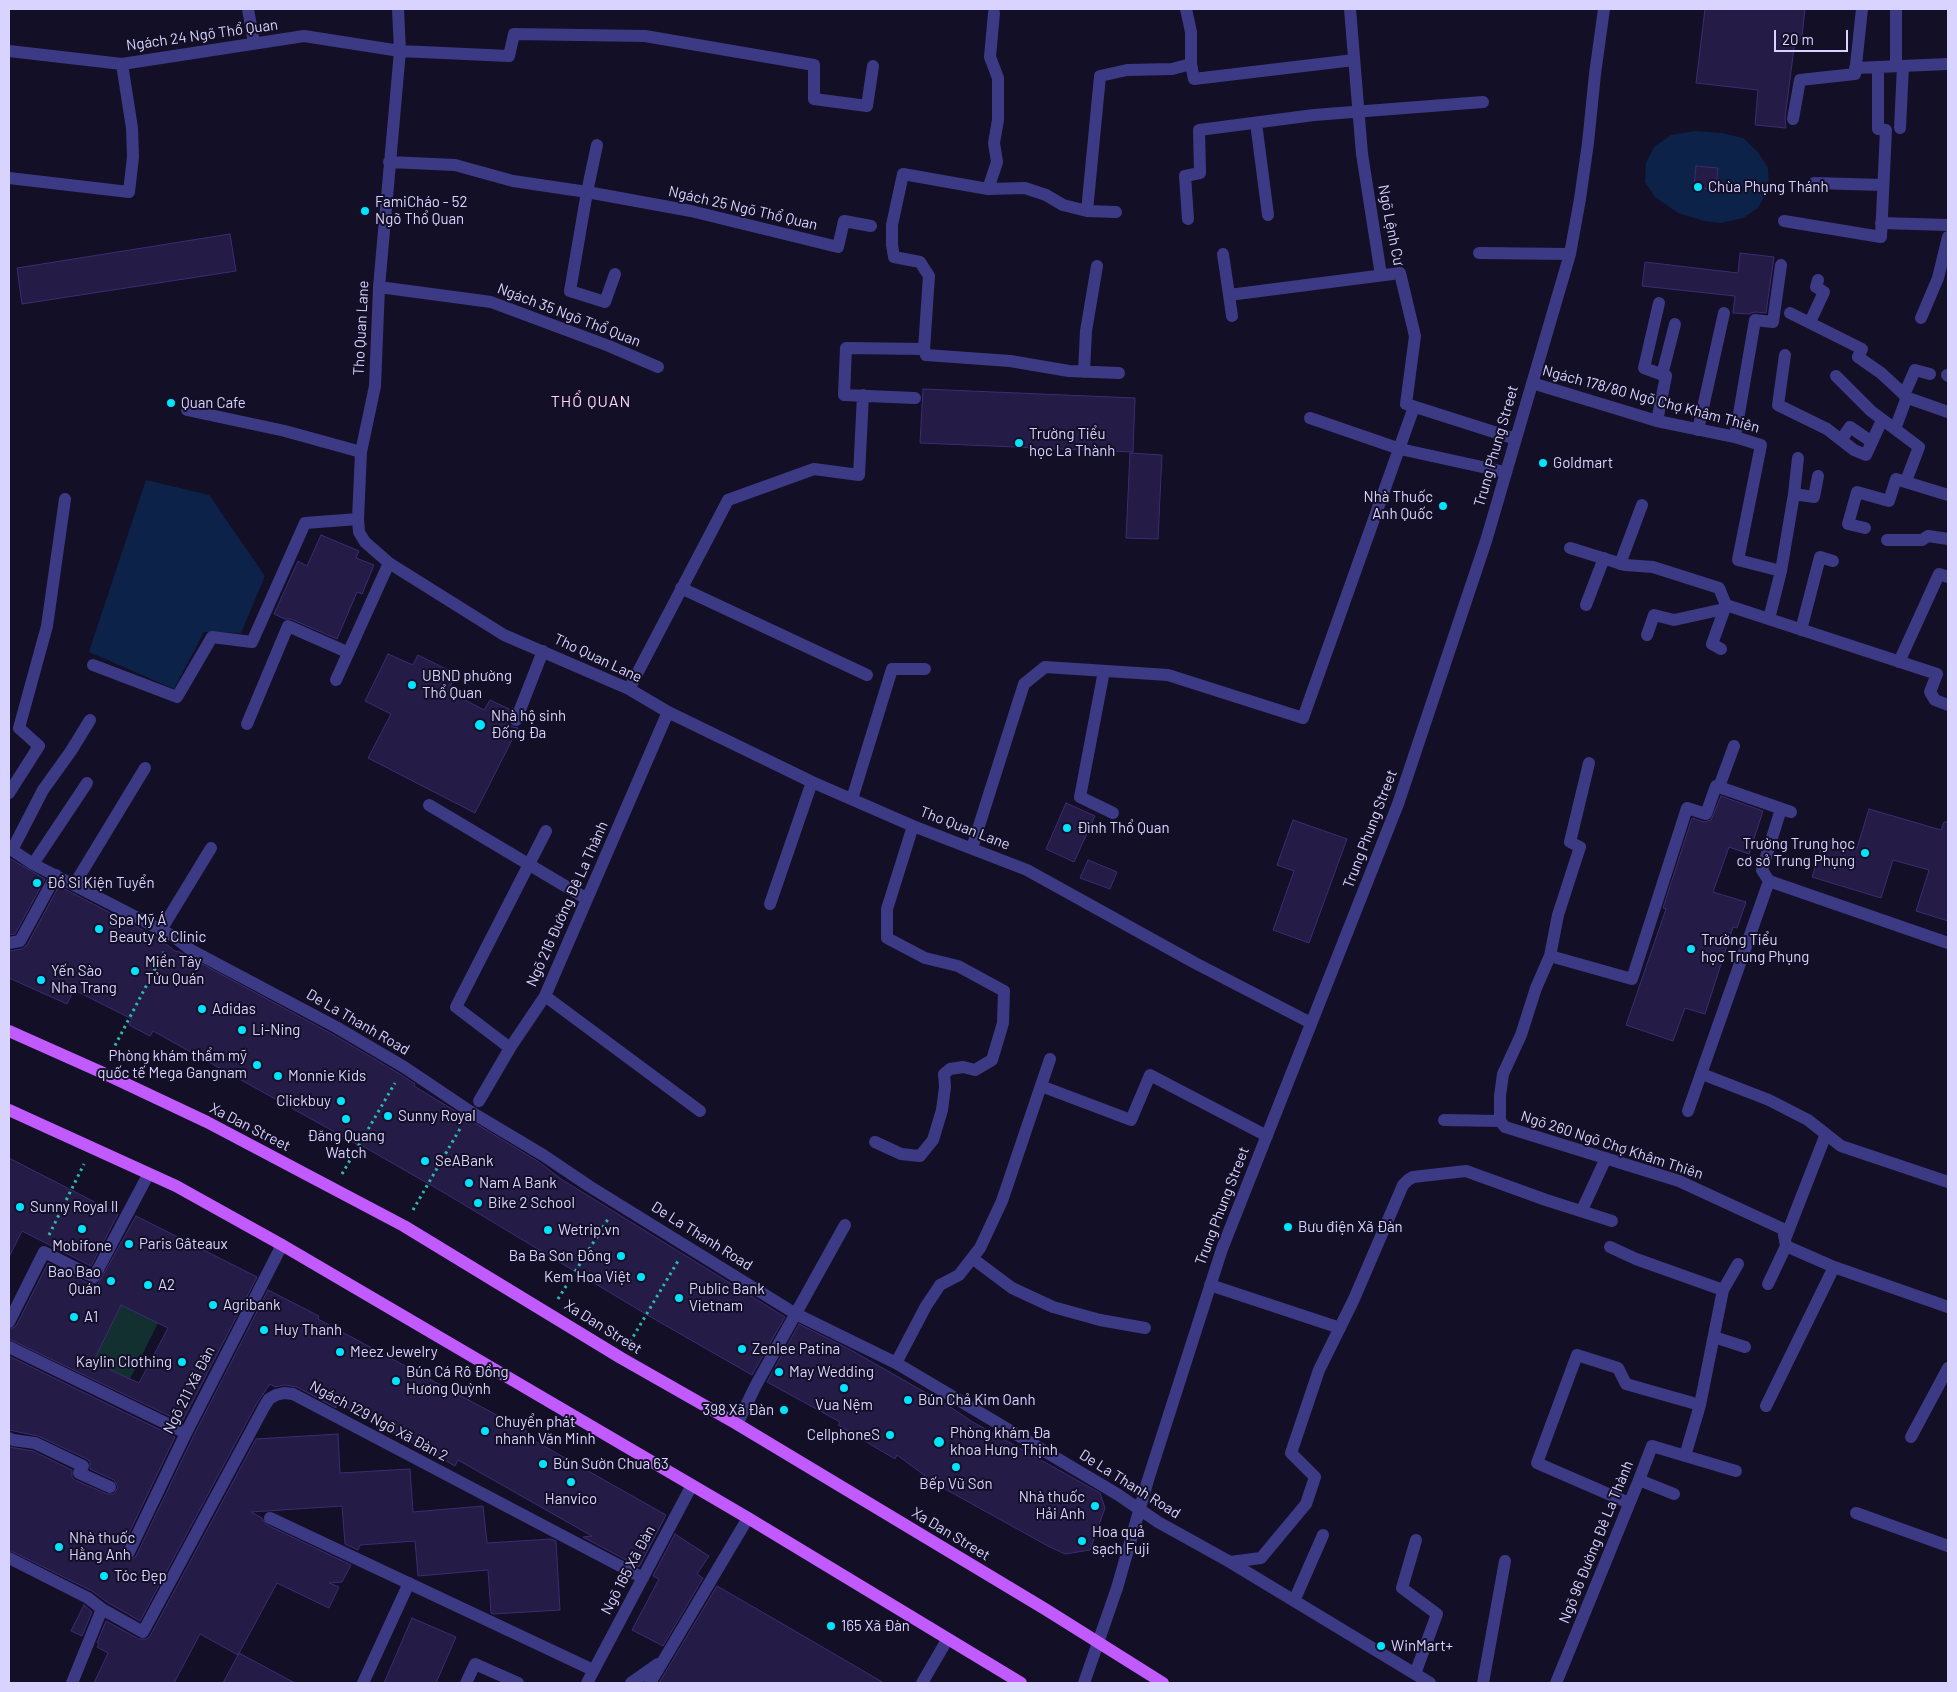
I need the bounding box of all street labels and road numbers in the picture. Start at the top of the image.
street label: Ngách 24 Ngõ Thổ Quan [125,15,279,55]
street label: Ngách 25 Ngõ Thổ Quan [667,182,819,234]
street label: Ngõ Lệnh Cư [1374,183,1408,267]
street label: Ngách 35 Ngõ Thổ Quan [495,279,643,351]
street label: Tho Quan Lane [350,280,372,376]
street label: Ngách 178/80 Ngõ Chợ Khâm Thiên [1540,361,1762,437]
street label: Trung Phung Street [1470,383,1522,509]
street label: Tho Quan Lane [551,630,645,686]
street label: Trung Phung Street [1339,767,1401,891]
street label: Tho Quan Lane [917,803,1013,853]
street label: Ngõ 216 Đường Đê La Thành [522,819,612,989]
street label: De La Thanh Road [303,985,413,1059]
street label: Xa Dan Street [207,1099,293,1155]
street label: Ngõ 260 Ngõ Chợ Khâm Thiên [1519,1107,1705,1183]
street label: Trung Phung Street [1191,1144,1253,1268]
street label: De La Thanh Road [648,1198,756,1274]
street label: Xa Dan Street [561,1296,645,1358]
street label: Ngõ 211 Xã Đàn [159,1343,219,1437]
street label: Ngách 129 Ngõ Xã Đàn 2 [307,1377,451,1465]
street label: De La Thanh Road [1076,1446,1184,1522]
street label: Ngõ 96 Đường Đê La Thành [1555,1458,1637,1626]
street label: Xa Dan Street [909,1504,993,1564]
street label: Ngõ 165 Xã Đàn [597,1522,659,1618]

